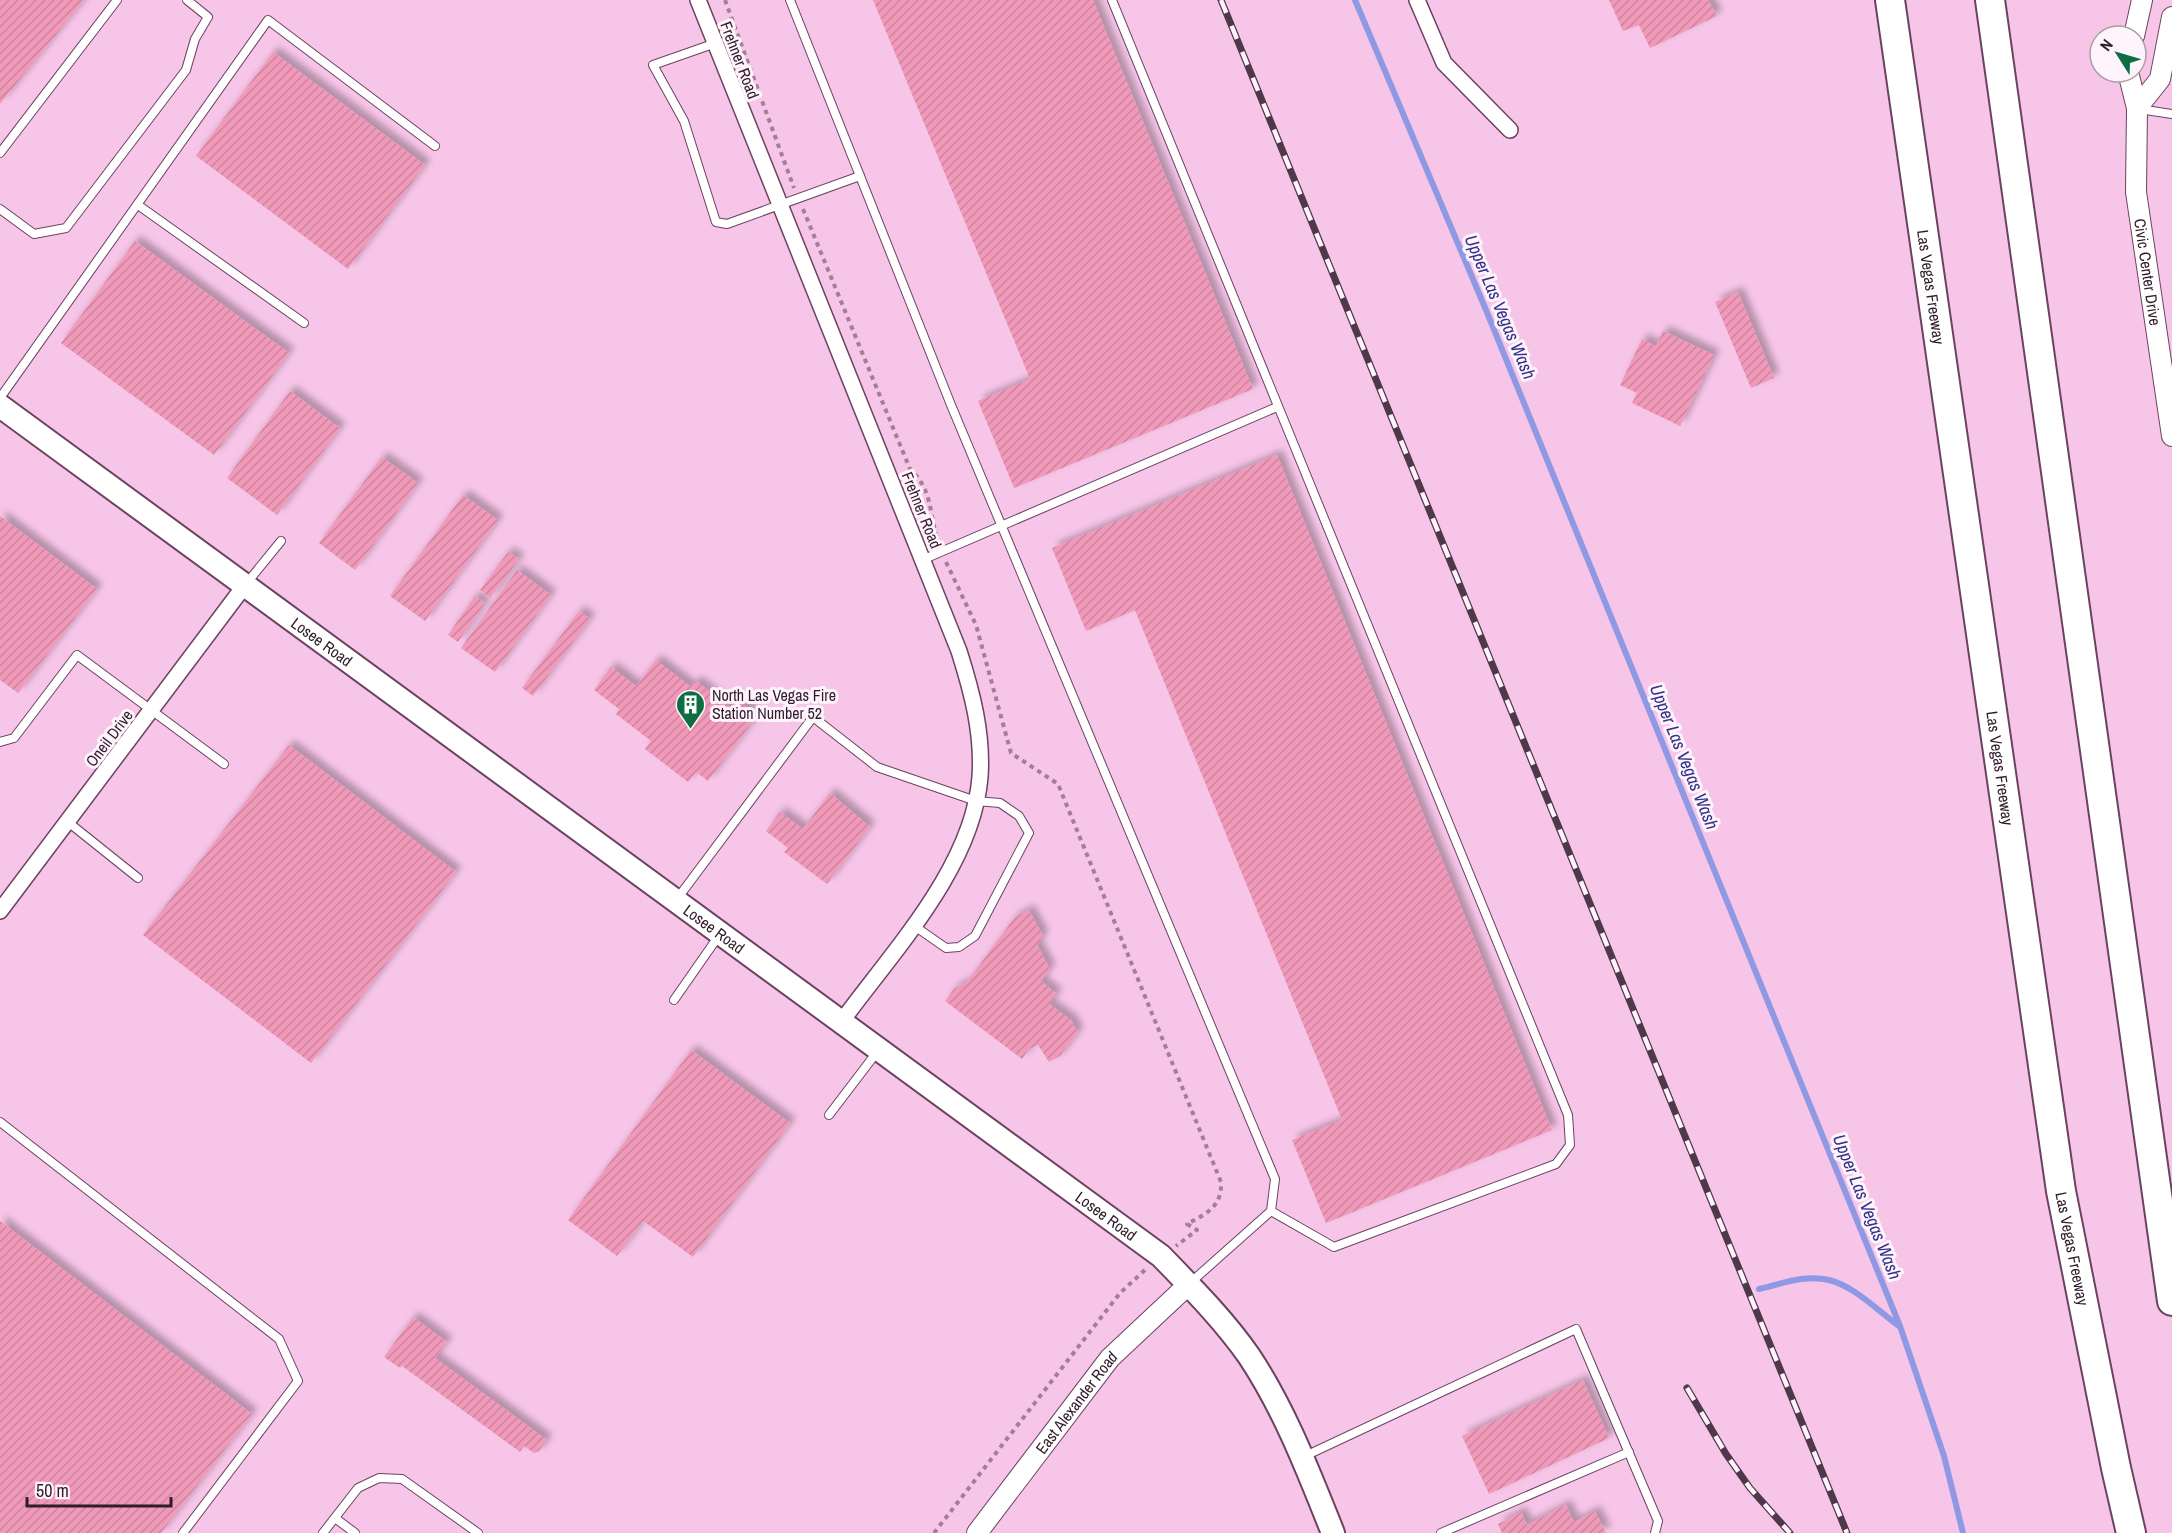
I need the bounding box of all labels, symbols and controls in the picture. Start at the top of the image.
street label: Frehner Road [715,18,765,102]
north arrow [2088,24,2148,84]
text: N [2094,35,2118,55]
street label: Civic Center Drive [2129,217,2167,327]
street label: Las Vegas Freeway [1912,228,1950,346]
water label: Upper Las Vegas Wash [1459,231,1542,383]
street label: Frehner Road [897,468,947,552]
street label: Losee Road [287,612,357,671]
water label: Upper Las Vegas Wash [1644,680,1725,833]
place label: North Las Vegas Fire Station Number 52 [712,684,836,724]
building icon: North Las Vegas Fire Station Number 52 [675,688,707,730]
street label: Oneil Drive [80,705,138,771]
street label: Las Vegas Freeway [1981,709,2019,827]
street label: Losee Road [679,899,749,959]
water label: Upper Las Vegas Wash [1827,1130,1908,1283]
street label: Losee Road [1071,1186,1141,1246]
street label: Las Vegas Freeway [2050,1190,2095,1308]
street label: East Alexander Road [1030,1346,1122,1458]
scale bar [27,1470,171,1508]
text: 50 m [36,1478,69,1503]

